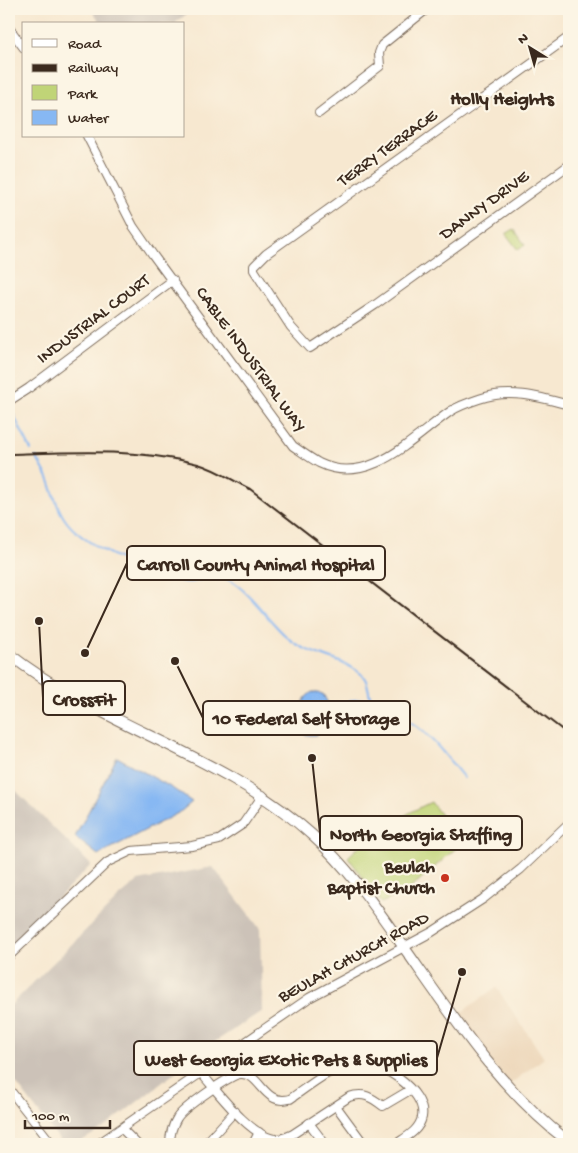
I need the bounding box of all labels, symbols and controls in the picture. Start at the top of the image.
legend [22,22,185,138]
north arrow [506,22,556,72]
text: N [515,30,532,49]
text: Road [68,36,102,54]
text: Railway [68,60,119,78]
text: Park [67,86,98,104]
district label: Holly Heights [450,89,555,112]
street label: TERRY TERRACE [333,105,443,193]
text: Water [68,110,110,128]
street label: DANNY DRIVE [435,166,534,246]
street label: INDUSTRIAL COURT [33,270,155,369]
street label: CABLE INDUSTRIAL WAY [190,283,310,437]
callout: Carroll County Animal Hospital [127,546,385,580]
text: Carroll County Animal Hospital [136,555,375,578]
callout: CrossFit [43,681,125,715]
text: CrossFit [52,690,117,713]
callout: 10 Federal Self Storage [203,701,410,735]
text: 10 Federal Self Storage [212,709,401,732]
callout: North Georgia Staffing [320,816,522,850]
text: North Georgia Staffing [330,825,512,848]
place label: Beulah Baptist Church [326,858,435,900]
marker: Beulah Baptist Church [439,872,451,884]
street label: BEULAH CHURCH ROAD [274,908,433,1009]
callout: West Georgia Exotic Pets & Supplies [134,1041,437,1075]
text: West Georgia Exotic Pets & Supplies [144,1050,428,1073]
scale bar [25,1098,110,1130]
text: 100 m [31,1108,70,1126]

